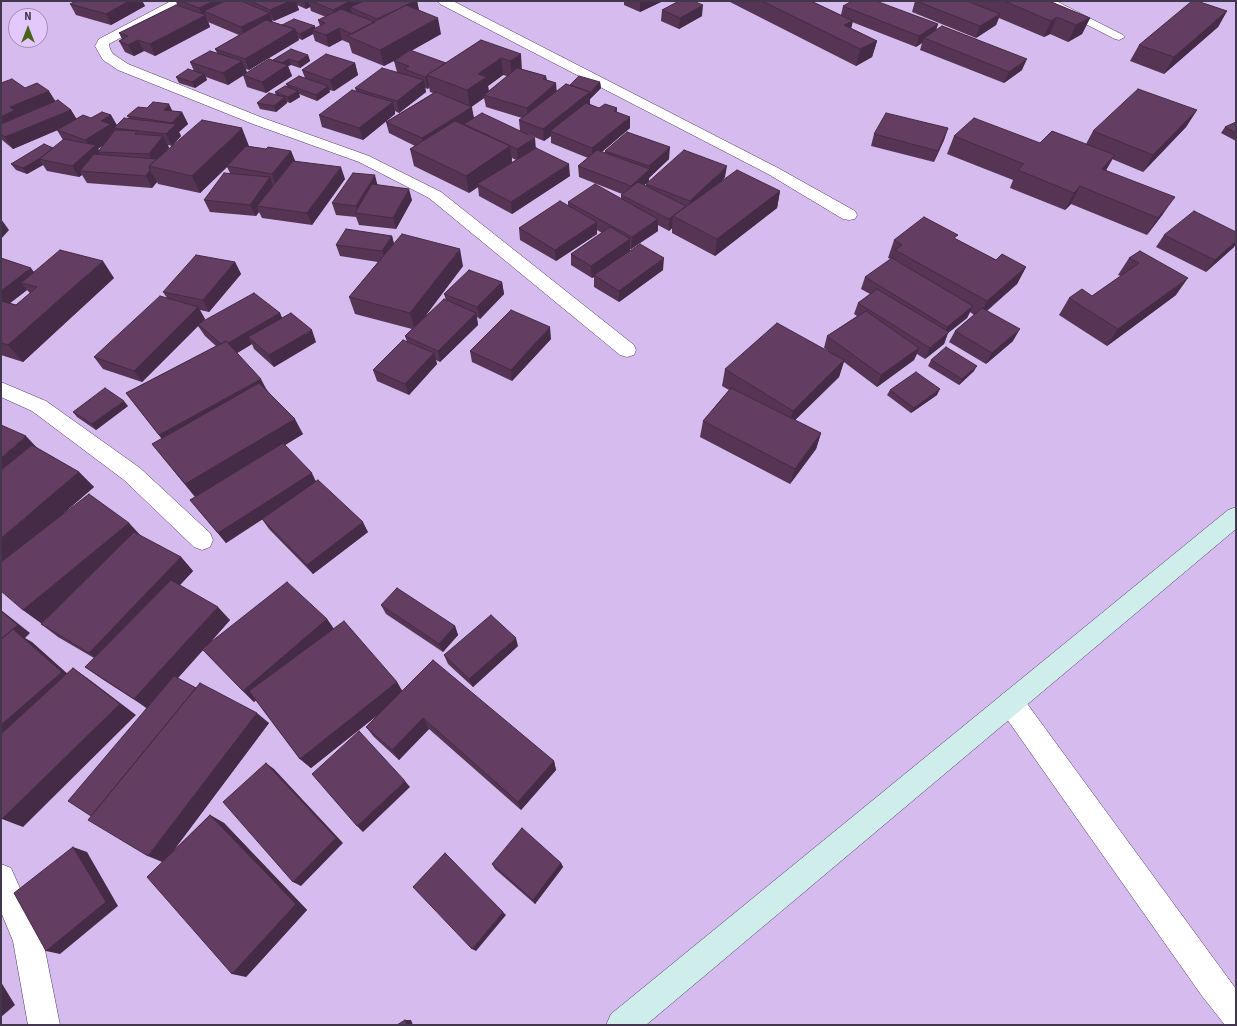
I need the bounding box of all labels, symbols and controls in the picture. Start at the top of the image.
north arrow [8,8,48,48]
text: N [24,9,32,24]

